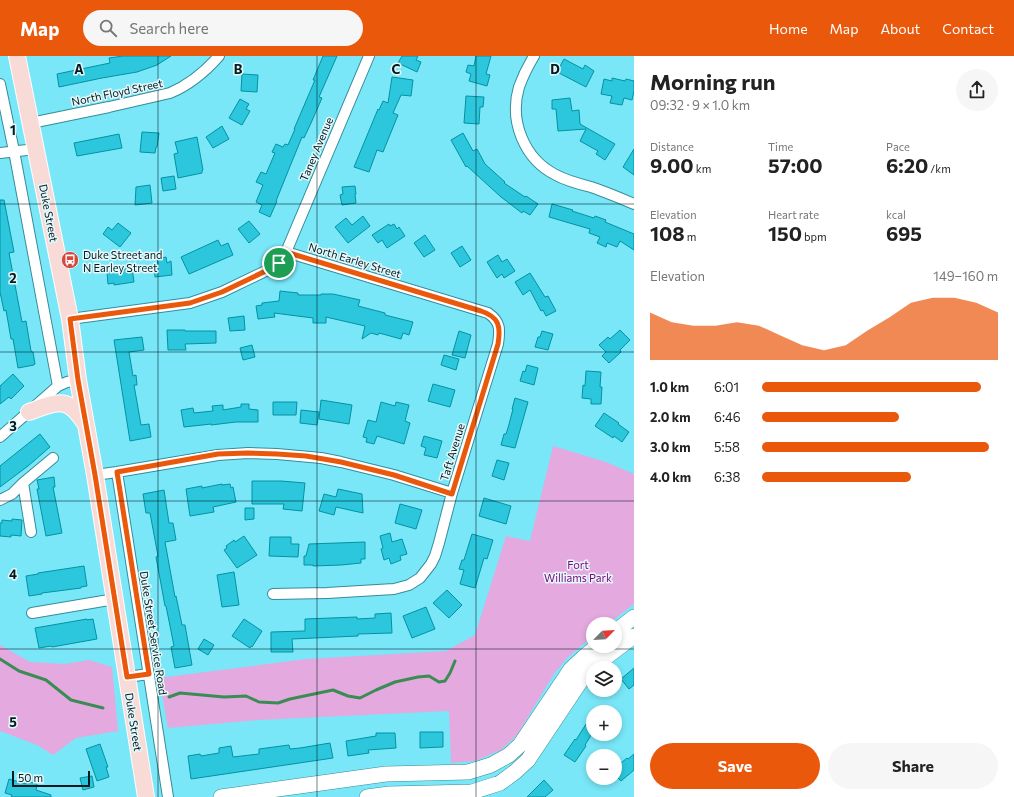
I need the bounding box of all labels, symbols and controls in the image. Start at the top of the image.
search box [83,10,363,46]
text: Map [20,17,59,40]
icon: search [97,17,119,39]
text: Search here [129,19,209,37]
text: Home [769,20,808,37]
text: Map [830,20,858,37]
text: About [880,20,920,37]
text: Contact [942,20,994,37]
text: A [74,61,84,77]
text: B [234,61,243,77]
text: C [392,61,401,77]
text: D [550,61,560,77]
text: Morning run [650,68,776,95]
button: share [956,69,998,111]
street label: North Floyd Street [70,76,164,108]
text: 09:32 · 9 × 1.0 km [650,97,750,113]
street label: Taney Avenue [297,115,335,183]
text: 1 [10,122,16,138]
text: Distance [650,140,694,153]
text: Time [768,140,793,153]
text: Pace [886,140,910,153]
text: 9.00 [650,153,694,177]
text: 57:00 [768,153,823,177]
text: 6:20 [886,153,928,177]
text: km [694,162,711,175]
text: /km [928,162,951,175]
street label: Duke Street [37,183,61,244]
text: Elevation [650,208,696,221]
text: Heart rate [768,208,819,221]
text: kcal [886,208,906,221]
text: 108 [650,221,685,245]
text: 150 [768,221,802,245]
text: 695 [886,221,922,245]
text: m [685,230,696,243]
text: bpm [802,230,827,243]
street label: North Earley Street [307,240,403,280]
pin [262,246,296,280]
place label: Duke Street and N Earley Street [83,248,162,274]
bus stop icon: Duke Street and N Earley Street [60,250,80,270]
icon: arrive [268,252,290,274]
text: Elevation [650,268,705,284]
text: 149–160 m [933,268,998,284]
text: 2 [9,270,17,286]
text: 1.0 km [650,379,689,395]
text: 6:01 [714,379,739,395]
text: 2.0 km [650,409,691,425]
text: 6:46 [714,409,741,425]
text: 3 [9,418,17,434]
street label: Taft Avenue [437,421,467,482]
text: 3.0 km [650,439,691,455]
text: 5:58 [714,439,740,455]
text: 4.0 km [650,469,691,485]
text: 6:38 [714,469,740,485]
park label: Fort Williams Park [544,558,612,584]
text: 4 [9,566,17,582]
street label: Duke Street Service Road [138,570,170,696]
north arrow [586,617,622,653]
map controls [586,617,622,785]
button: layers [586,661,622,697]
street label: Duke Street [123,692,145,753]
button: + [586,705,622,741]
text: 5 [9,714,17,730]
button: Save [650,743,820,789]
button: Share [828,743,998,789]
button: − [586,749,622,785]
scale bar [12,769,90,788]
text: 50 m [18,771,43,784]

